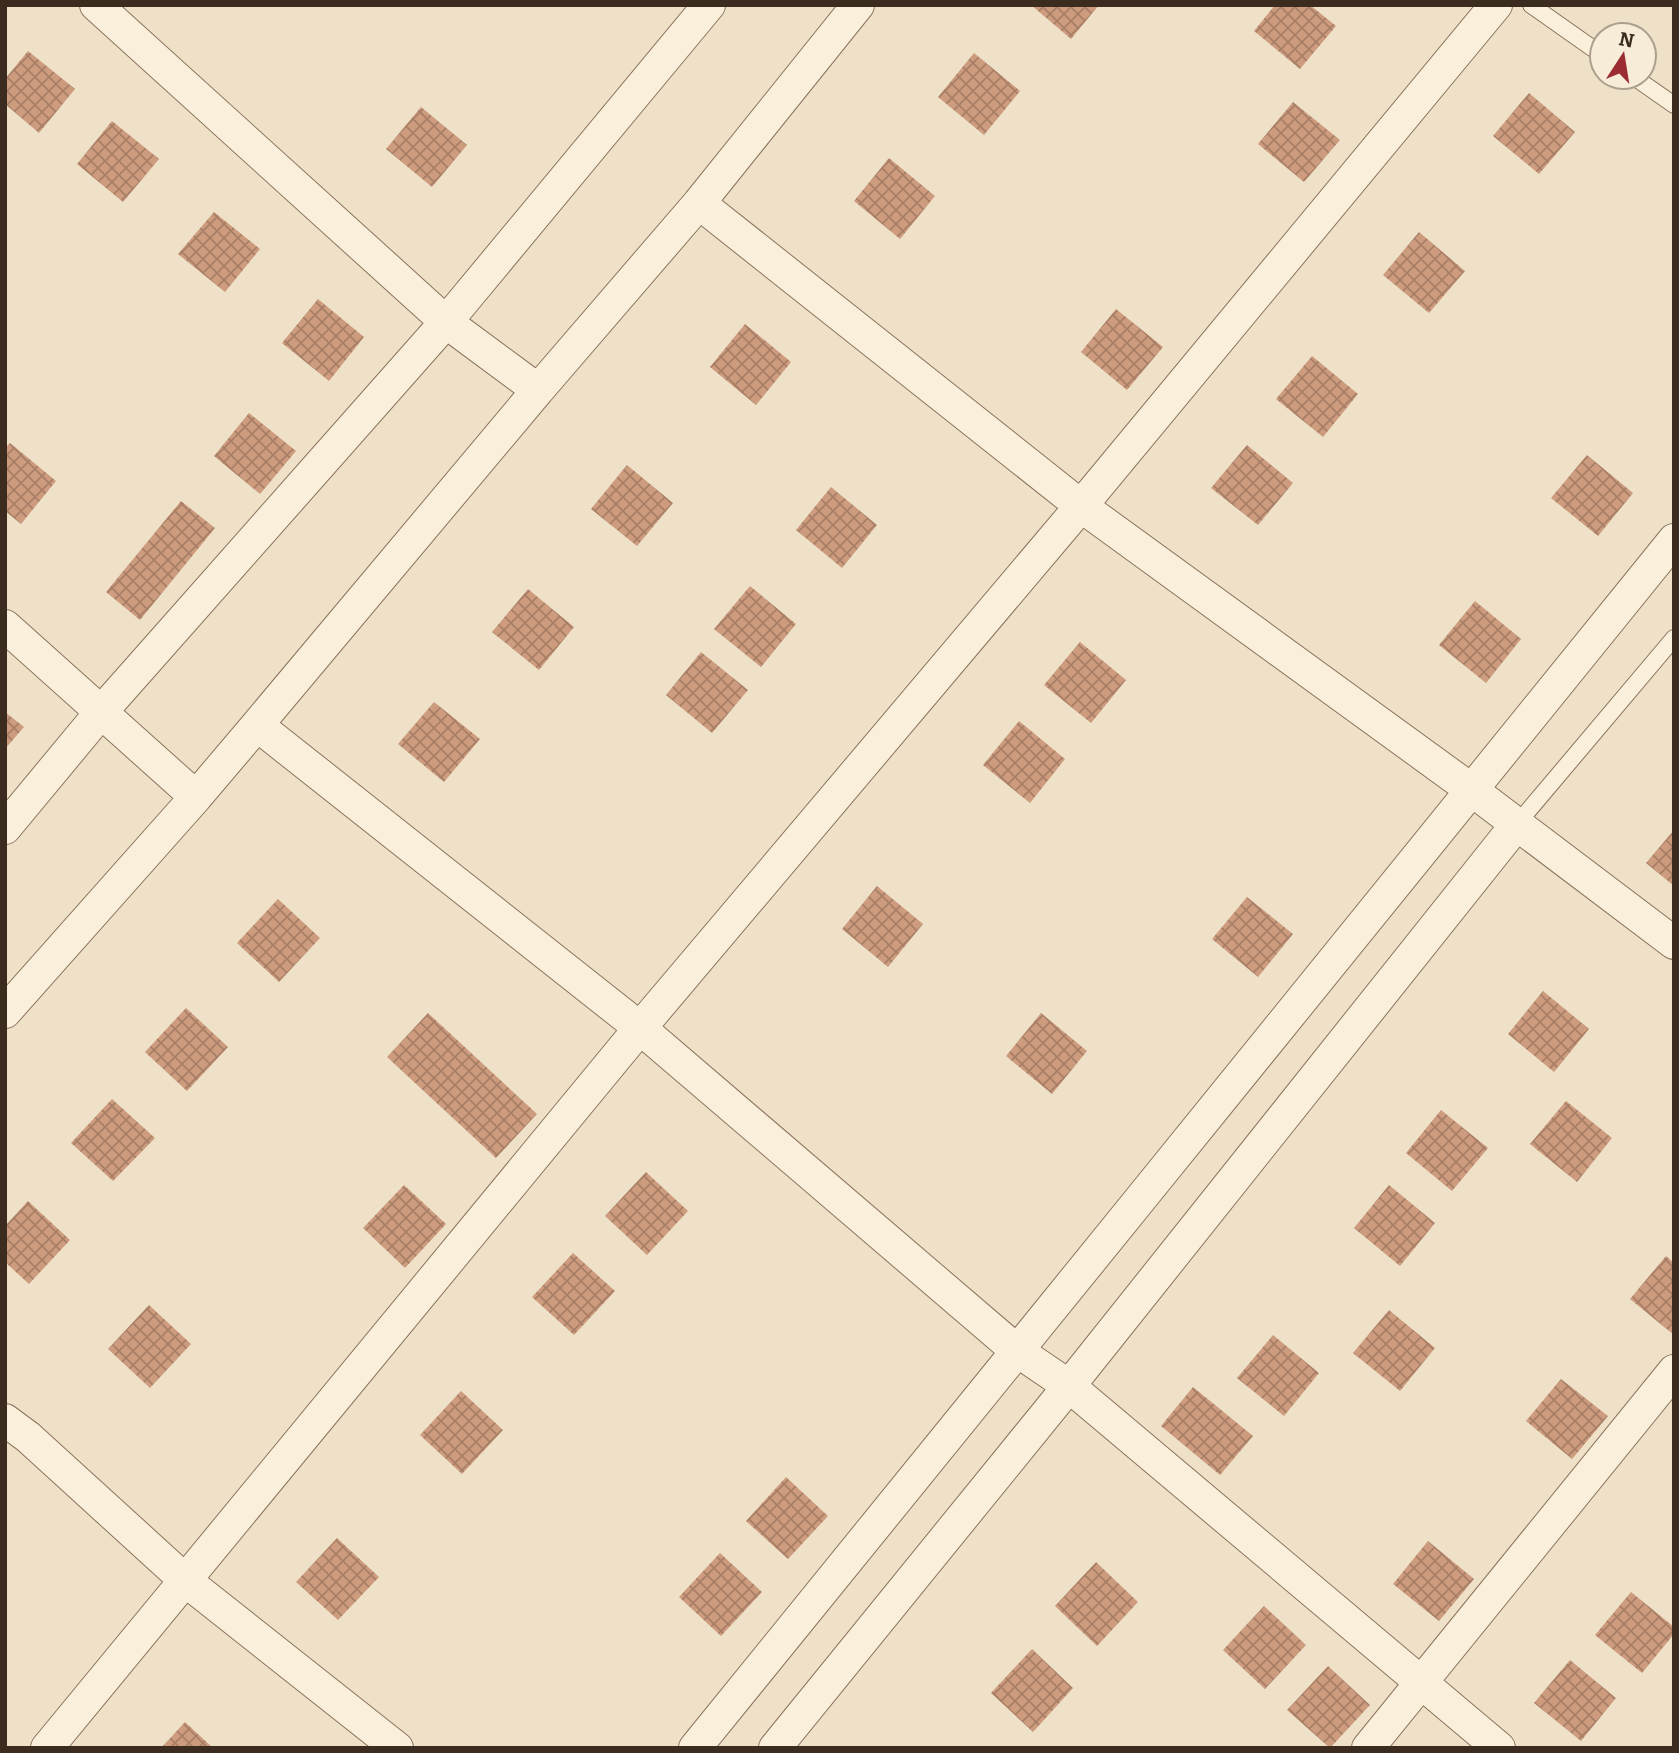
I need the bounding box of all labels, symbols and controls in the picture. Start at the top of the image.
north arrow [1588,21,1658,91]
text: N [1617,27,1636,53]

